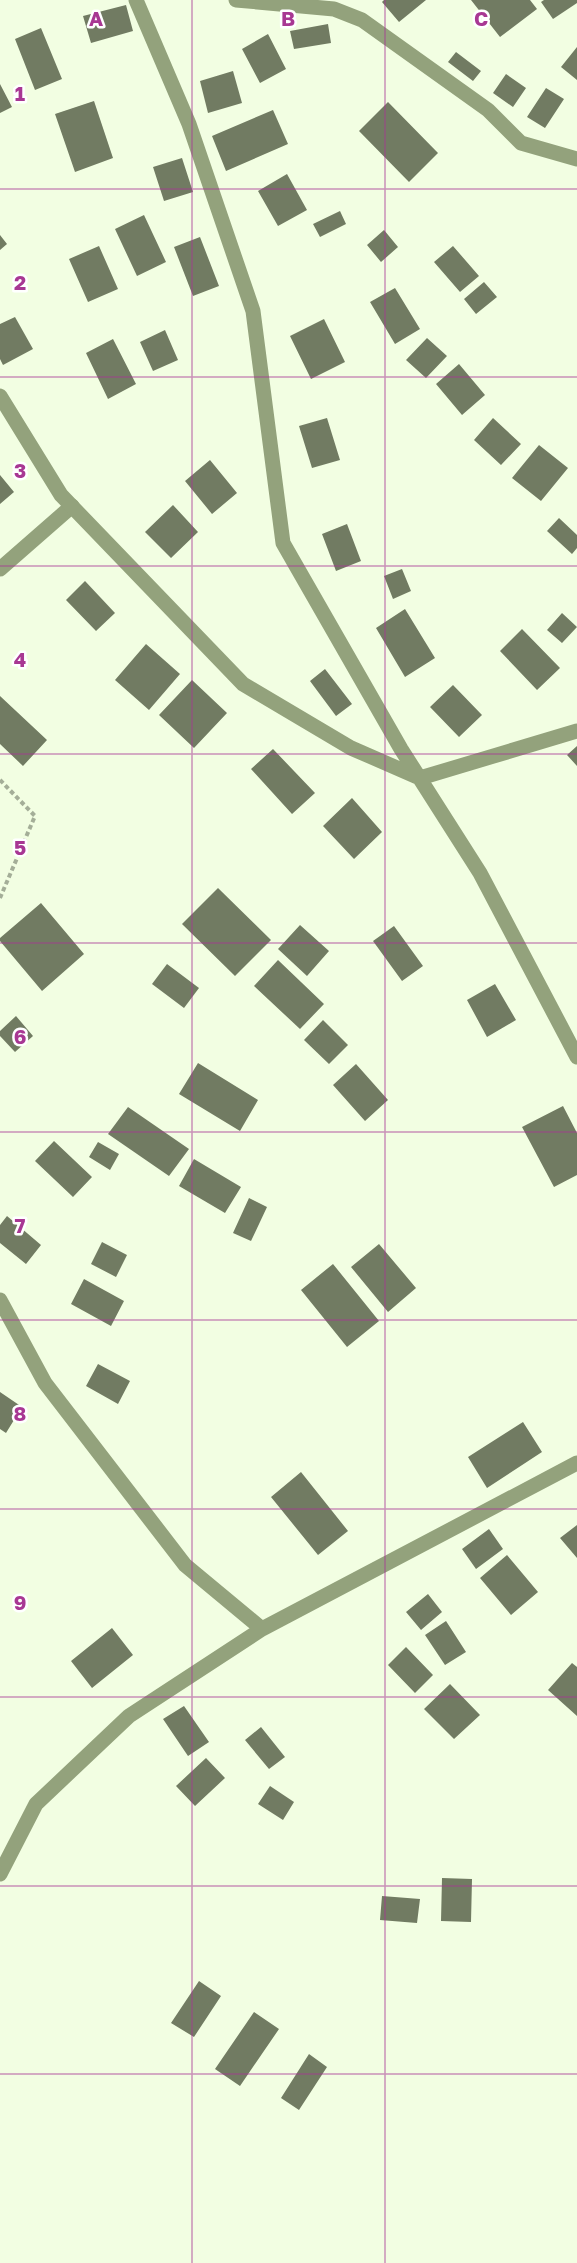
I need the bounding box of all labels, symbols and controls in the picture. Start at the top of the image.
text: A [89,6,103,30]
text: B [281,6,295,30]
text: C [474,6,488,30]
text: 1 [15,81,25,105]
text: 2 [14,270,26,294]
text: 3 [14,458,26,482]
text: 4 [14,647,26,671]
text: 5 [14,835,26,859]
text: 6 [14,1024,26,1048]
text: 7 [15,1213,26,1237]
text: 8 [14,1401,26,1425]
text: 9 [14,1590,26,1614]

